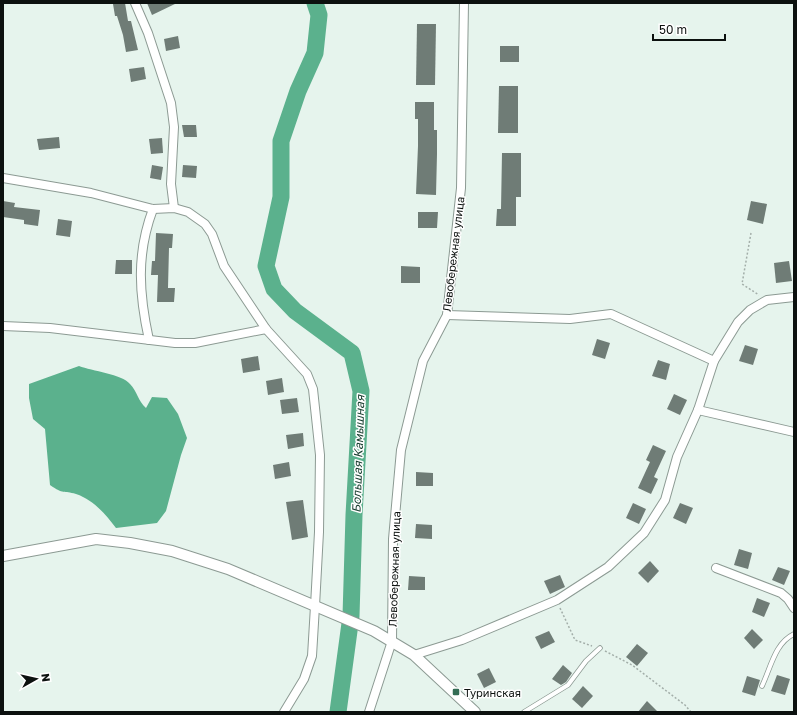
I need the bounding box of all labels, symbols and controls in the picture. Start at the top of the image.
scale bar [653,16,725,42]
text: 50 m [659,22,687,37]
street label: Левобережная улица [439,196,467,312]
water label: Большая Камышная [348,394,368,513]
street label: Левобережная улица [385,511,403,627]
north arrow [16,659,56,699]
text: N [39,672,53,683]
place label: Туринская [464,686,521,699]
marker: Туринская [451,687,461,697]

